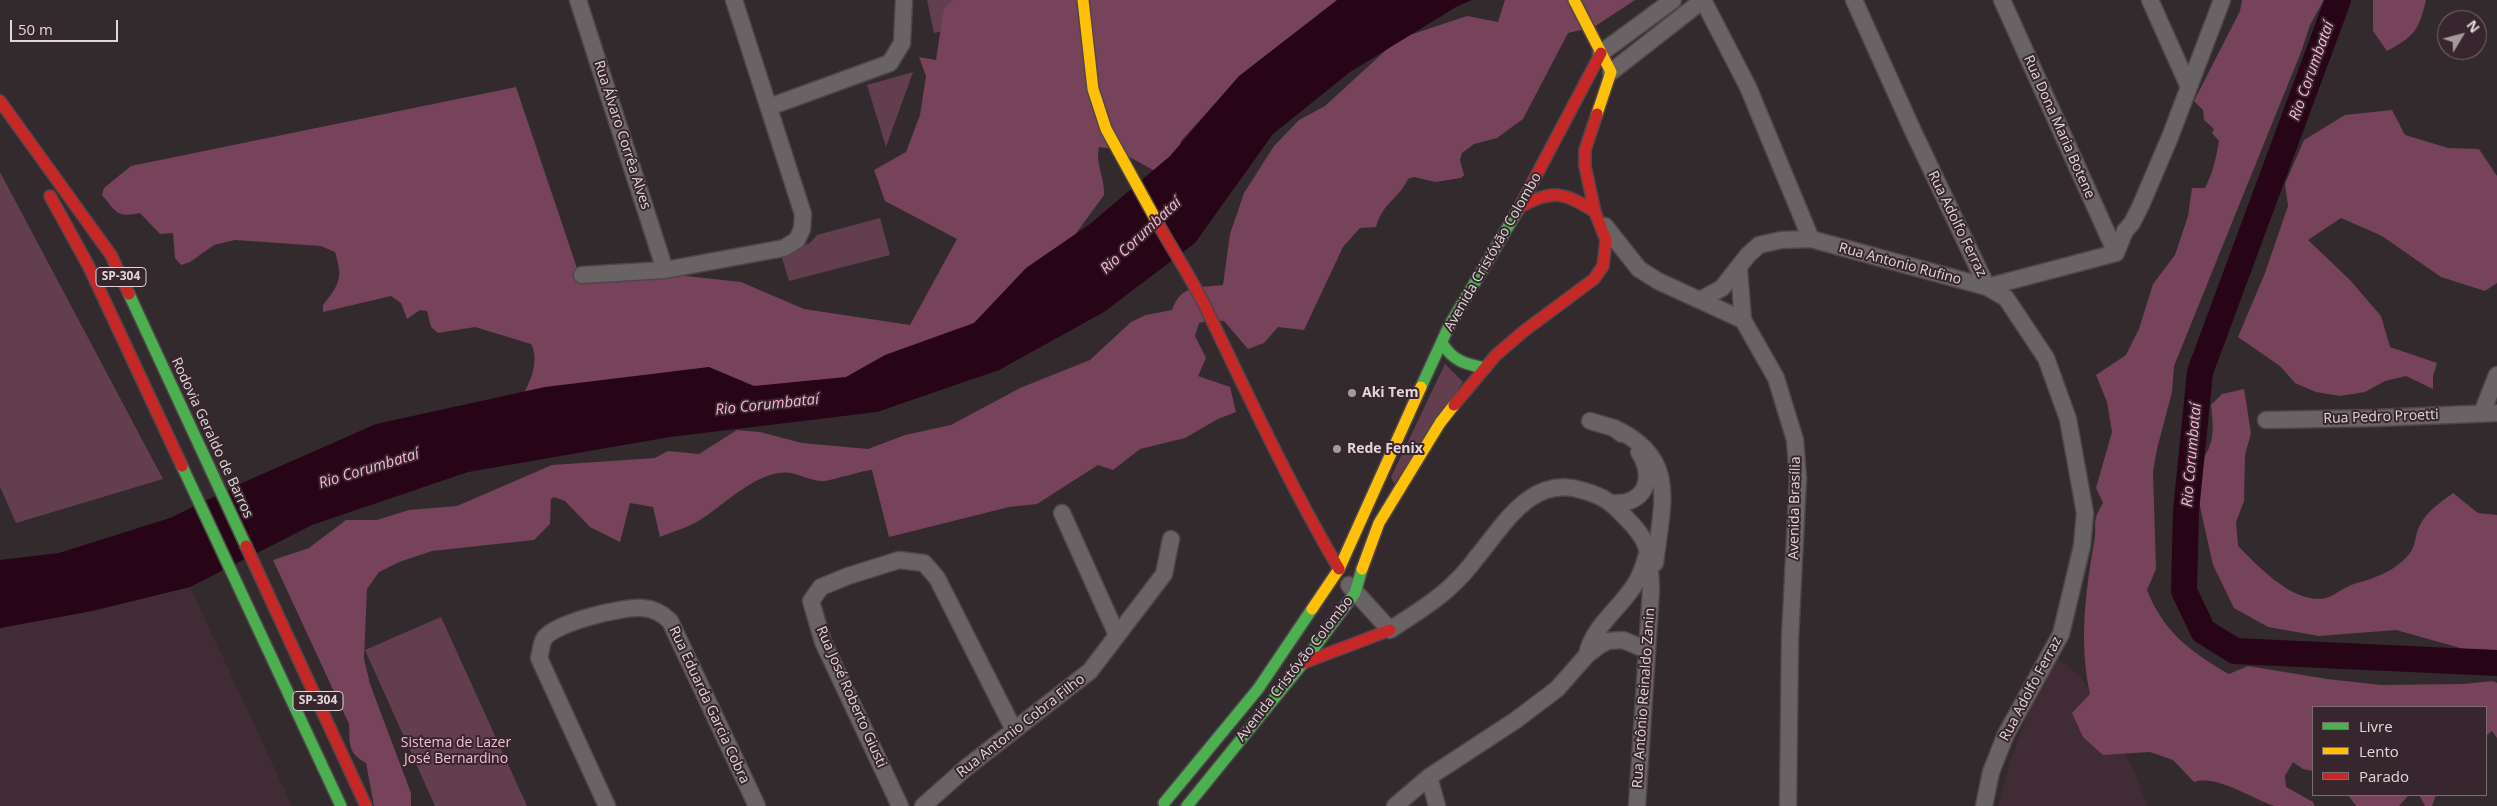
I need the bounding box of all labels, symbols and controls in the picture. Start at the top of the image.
scale bar [12,10,120,42]
north arrow [2437,10,2487,60]
text: N [2463,16,2485,37]
text: 50 m [18,19,53,39]
water label: Rio Corumbataí [2286,19,2338,123]
street label: Rua Dona Maria Botene [2020,53,2098,201]
street label: Rua Álvaro Corrêa Alves [590,58,654,212]
street label: Rua Adolfo Ferraz [1924,168,1990,280]
street label: Avenida Cristóvão Colombo [1441,170,1545,334]
water label: Rio Corumbataí [1097,194,1185,278]
street label: Rua Antonio Rufino [1837,240,1963,288]
road number: SP-304 [96,268,146,286]
street label: Rodovia Geraldo de Barros [167,355,257,521]
place label: Aki Tem [1362,385,1418,401]
marker: Aki Tem [1346,387,1358,399]
water label: Rio Corumbataí [714,391,820,419]
water label: Rio Corumbataí [2179,402,2205,508]
street label: Rua Pedro Proetti [2323,407,2439,427]
place label: Rede Fenix [1347,441,1423,457]
marker: Rede Fenix [1331,443,1343,455]
water label: Rio Corumbataí [317,445,421,493]
street label: Avenida Brasília [1786,456,1804,560]
street label: Avenida Cristóvão Colombo [1233,593,1357,745]
street label: Rua Antônio Reinaldo Zanin [1629,607,1659,789]
street label: Rua Eduarda Garcia Cobra [665,624,753,786]
street label: Rua José Roberto Giusti [812,624,890,770]
street label: Rua Adolfo Ferraz [1996,634,2066,744]
street label: Rua Antonio Cobra Filho [954,671,1088,781]
road number: SP-304 [293,691,343,710]
legend [2312,706,2487,796]
text: Livre [2359,716,2393,736]
park label: Sistema de Lazer José Bernardino [401,735,511,768]
text: Lento [2359,741,2399,761]
text: Parado [2359,766,2409,786]

